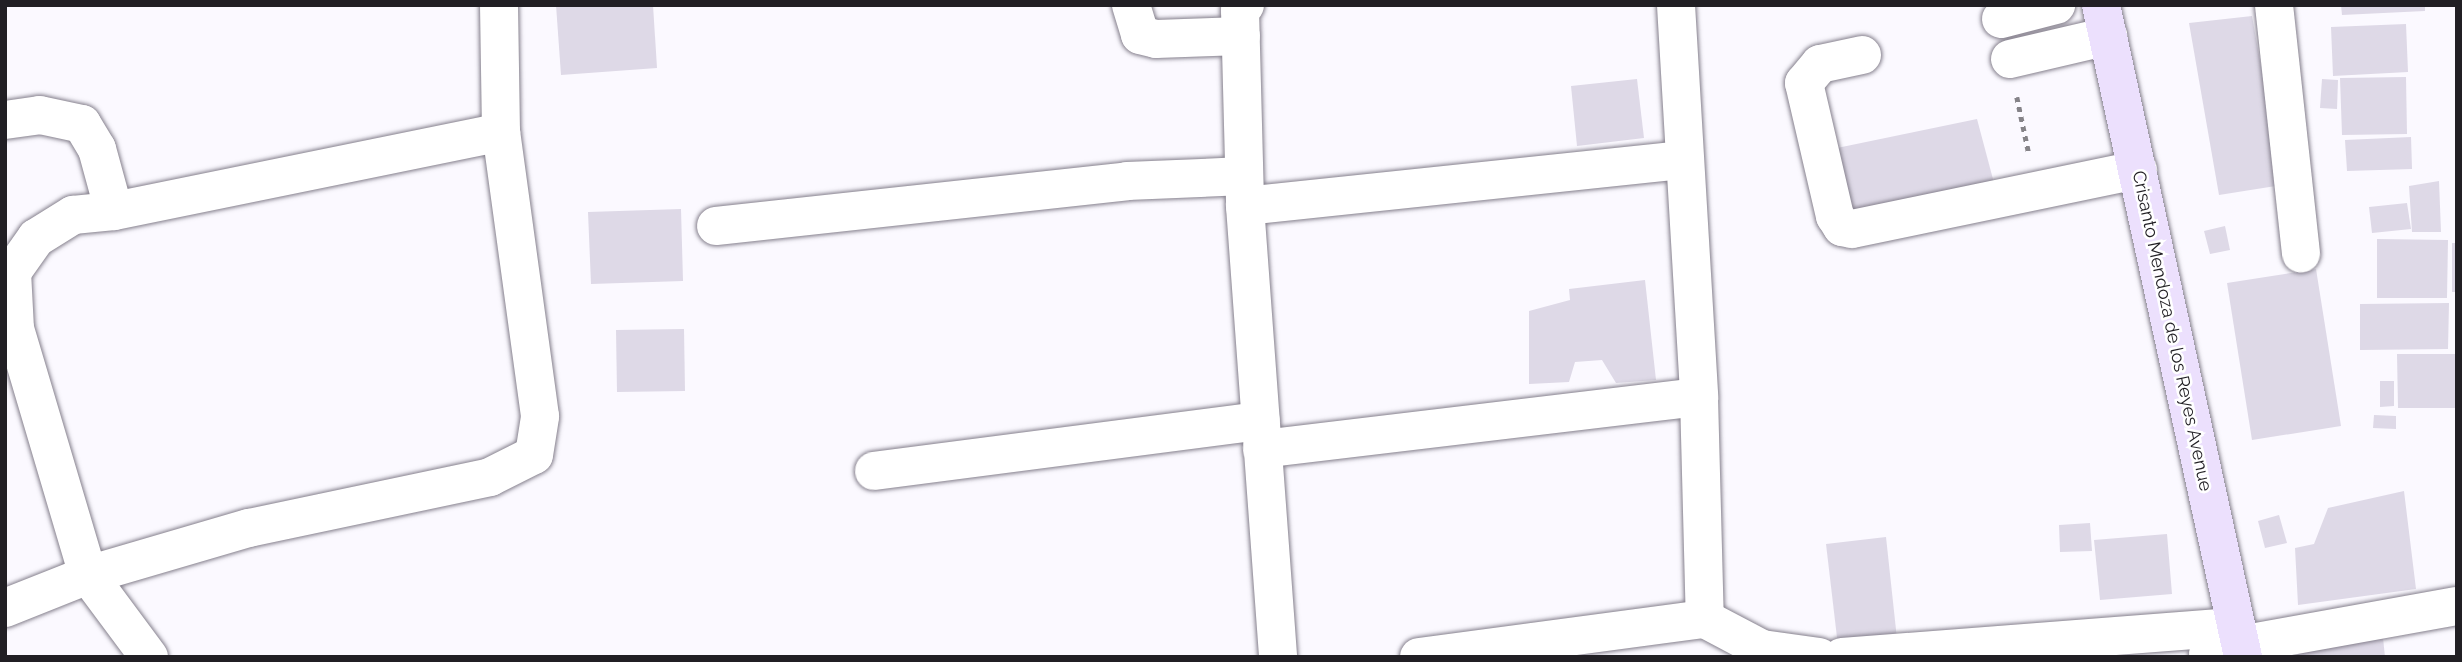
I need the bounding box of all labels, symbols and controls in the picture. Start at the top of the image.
street label: Crisanto Mendoza de los Reyes Avenue [2127,168,2217,494]

